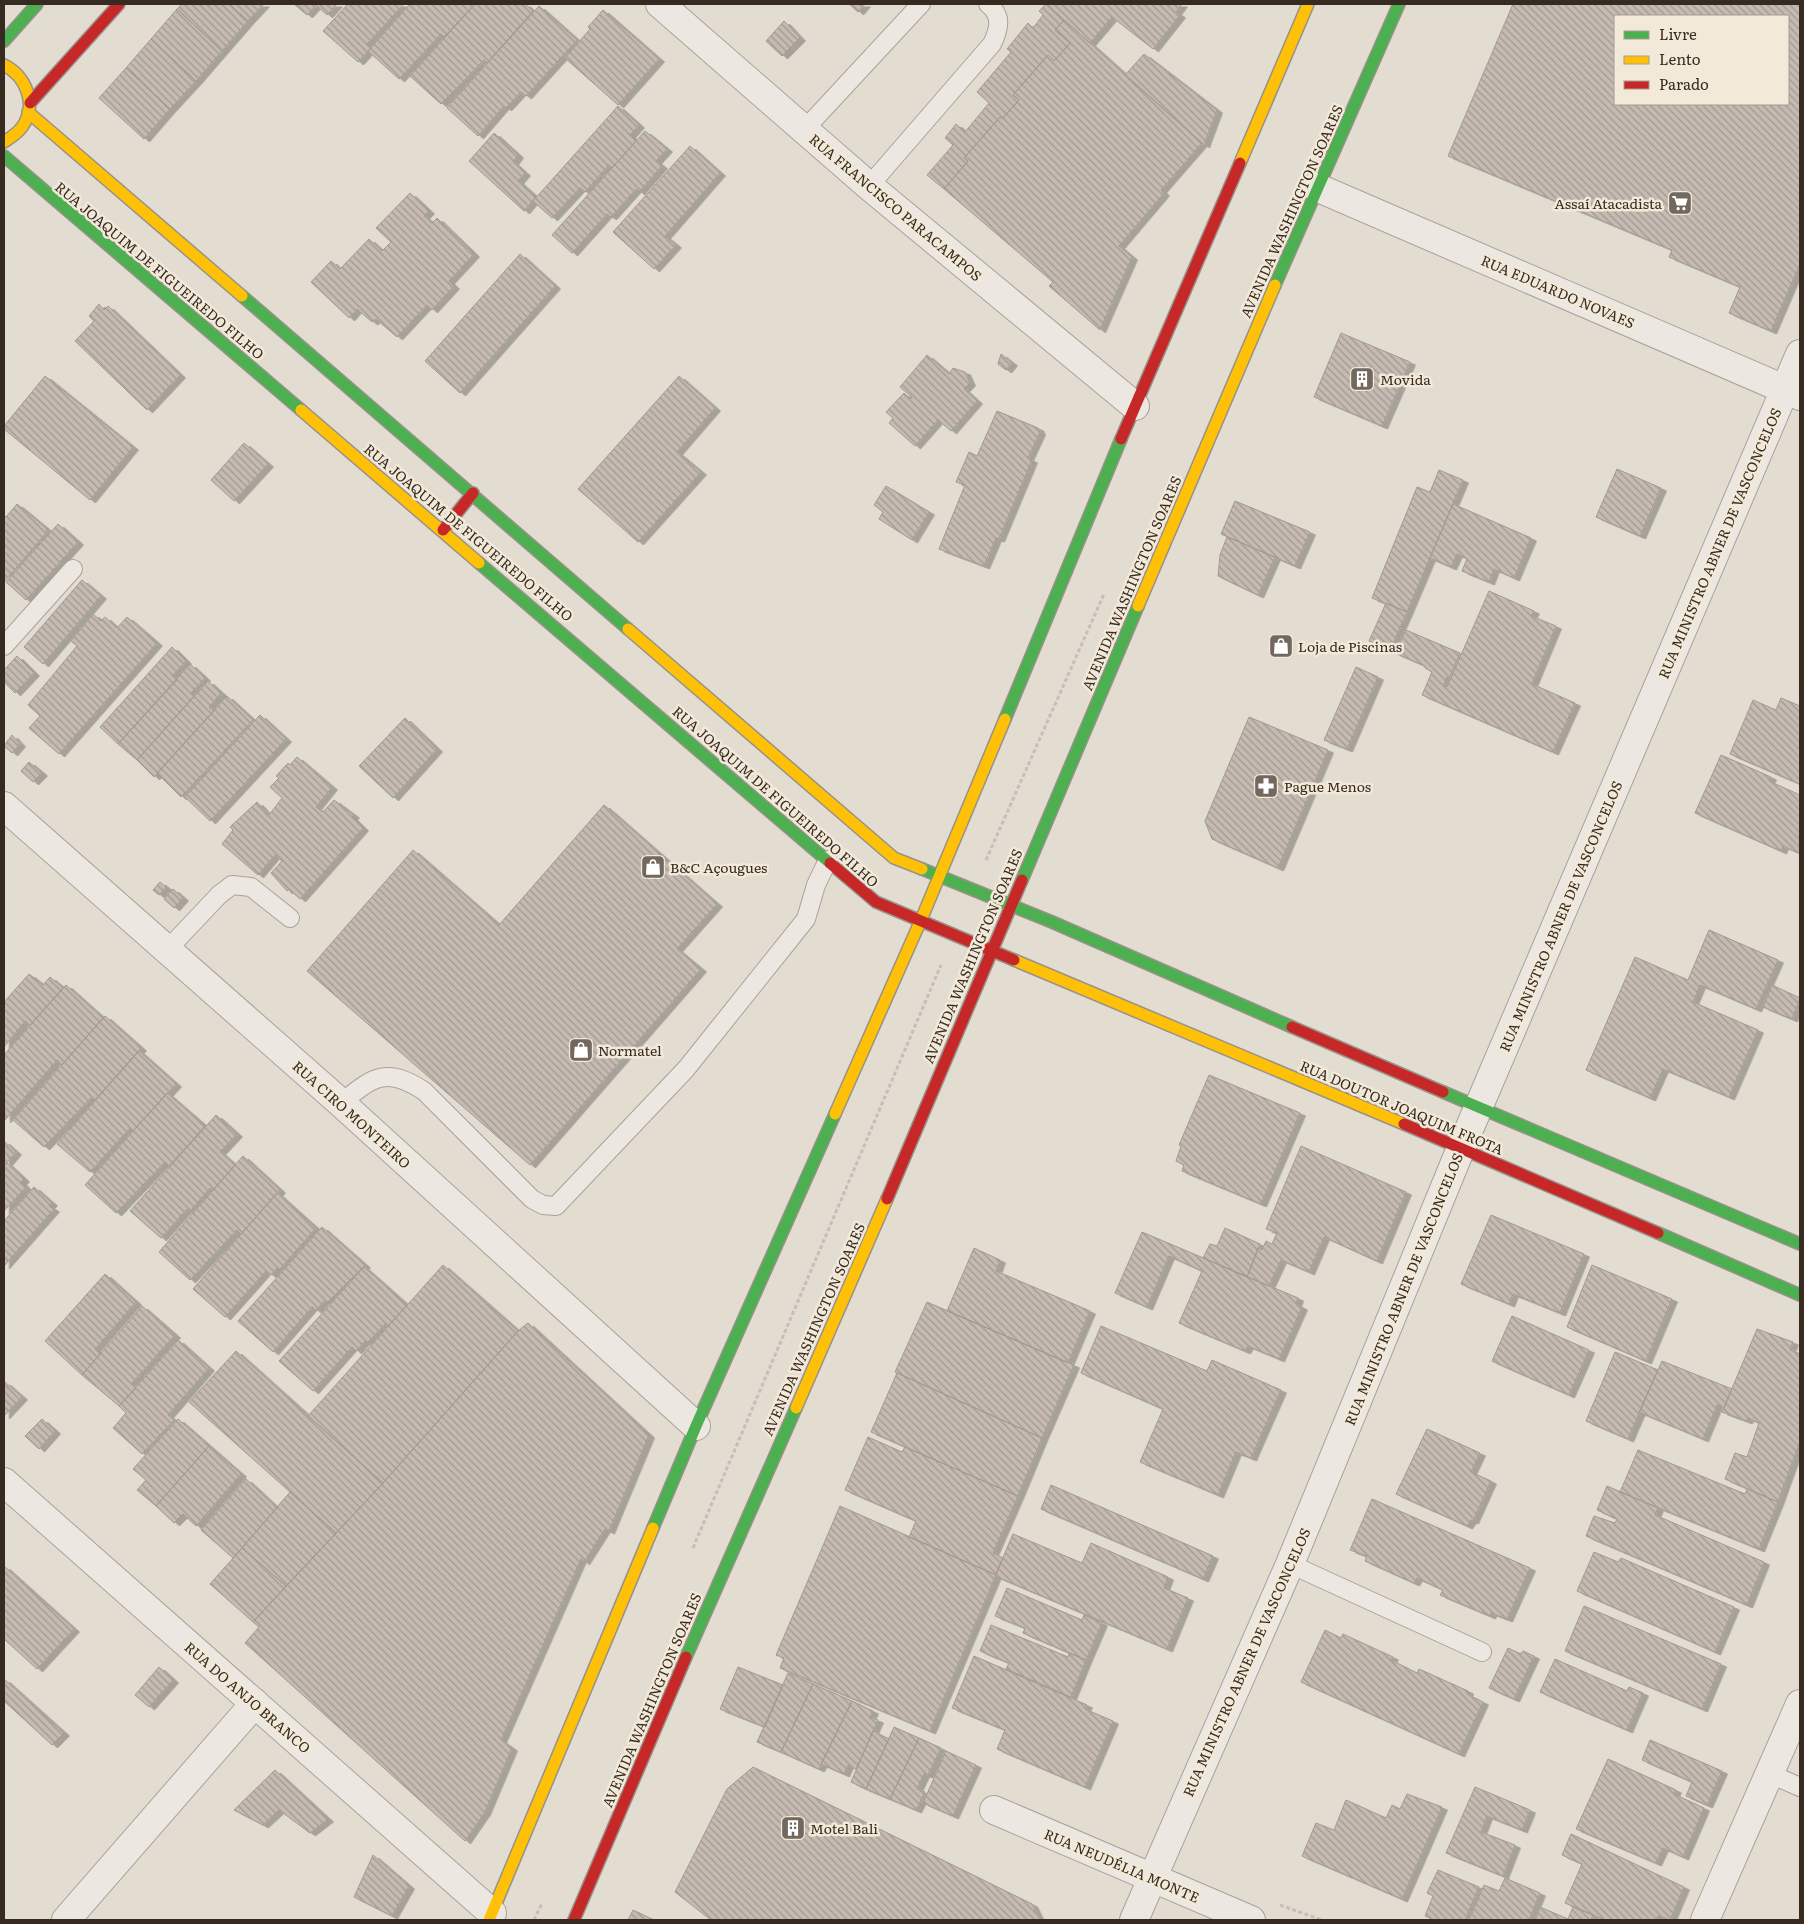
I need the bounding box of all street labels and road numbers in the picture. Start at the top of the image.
street label: AVENIDA WASHINGTON SOARES [1235,101,1347,321]
street label: RUA FRANCISCO PARACAMPOS [805,129,987,285]
street label: RUA JOAQUIM DE FIGUEIREDO FILHO [51,176,269,364]
street label: RUA EDUARDO NOVAES [1478,250,1638,332]
street label: RUA MINISTRO ABNER DE VASCONCELOS [1653,404,1785,682]
street label: RUA JOAQUIM DE FIGUEIREDO FILHO [360,438,578,626]
street label: AVENIDA WASHINGTON SOARES [1077,473,1185,693]
street label: RUA JOAQUIM DE FIGUEIREDO FILHO [669,701,883,891]
street label: RUA MINISTRO ABNER DE VASCONCELOS [1494,777,1626,1055]
street label: AVENIDA WASHINGTON SOARES [918,846,1026,1066]
street label: RUA CIRO MONTEIRO [289,1055,415,1173]
street label: RUA DOUTOR JOAQUIM FROTA [1297,1055,1507,1159]
street label: RUA MINISTRO ABNER DE VASCONCELOS [1339,1150,1467,1428]
street label: AVENIDA WASHINGTON SOARES [757,1219,869,1439]
street label: RUA MINISTRO ABNER DE VASCONCELOS [1177,1524,1315,1800]
street label: AVENIDA WASHINGTON SOARES [597,1590,705,1810]
street label: RUA DO ANJO BRANCO [181,1637,315,1757]
street label: RUA NEUDÉLIA MONTE [1041,1823,1203,1907]

